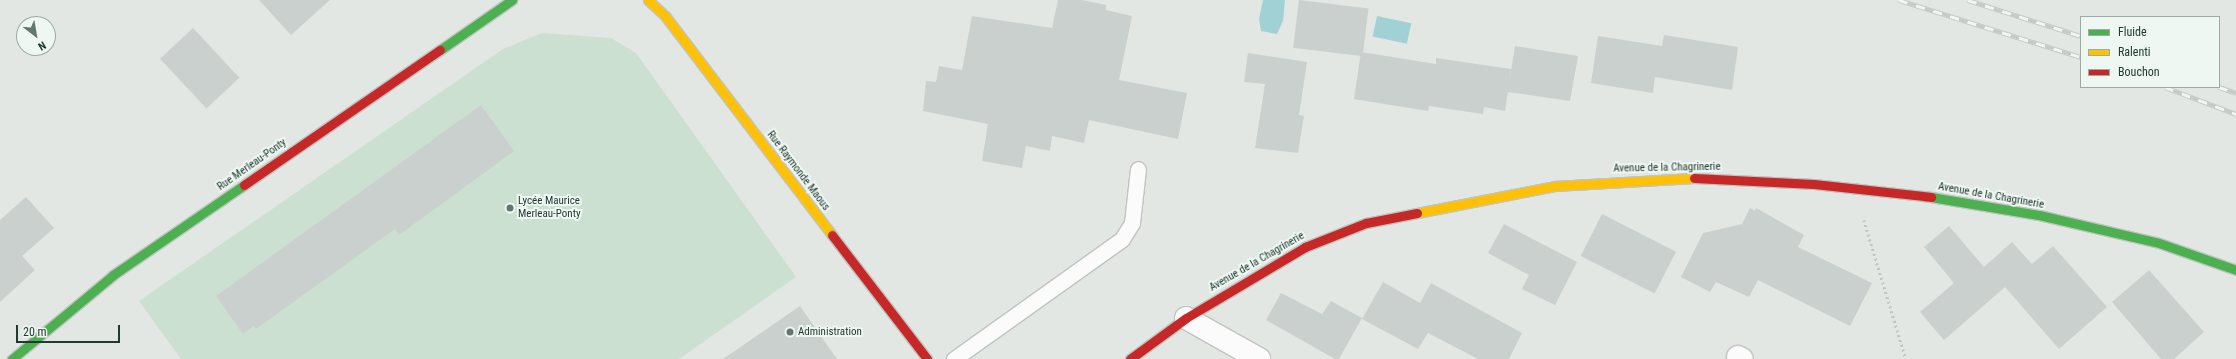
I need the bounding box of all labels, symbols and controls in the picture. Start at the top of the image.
north arrow [16,16,56,56]
legend [2080,16,2220,88]
text: Fluide [2118,25,2147,39]
text: N [36,39,48,53]
text: Ralenti [2118,45,2151,59]
text: Bouchon [2118,65,2160,79]
street label: Rue Raymonde Maous [764,129,832,213]
street label: Rue Merleau-Ponty [215,136,289,194]
street label: Avenue de la Chagrinerie [1613,160,1721,176]
street label: Avenue de la Chagrinerie [1937,180,2045,212]
place label: Lycée Maurice Merleau-Ponty [518,195,581,221]
marker: Lycée Maurice Merleau-Ponty [505,203,515,213]
street label: Avenue de la Chagrinerie [1207,229,1307,295]
scale bar [18,317,122,343]
text: 20 m [23,325,47,339]
place label: Administration [798,325,862,339]
marker: Administration [785,327,795,337]

